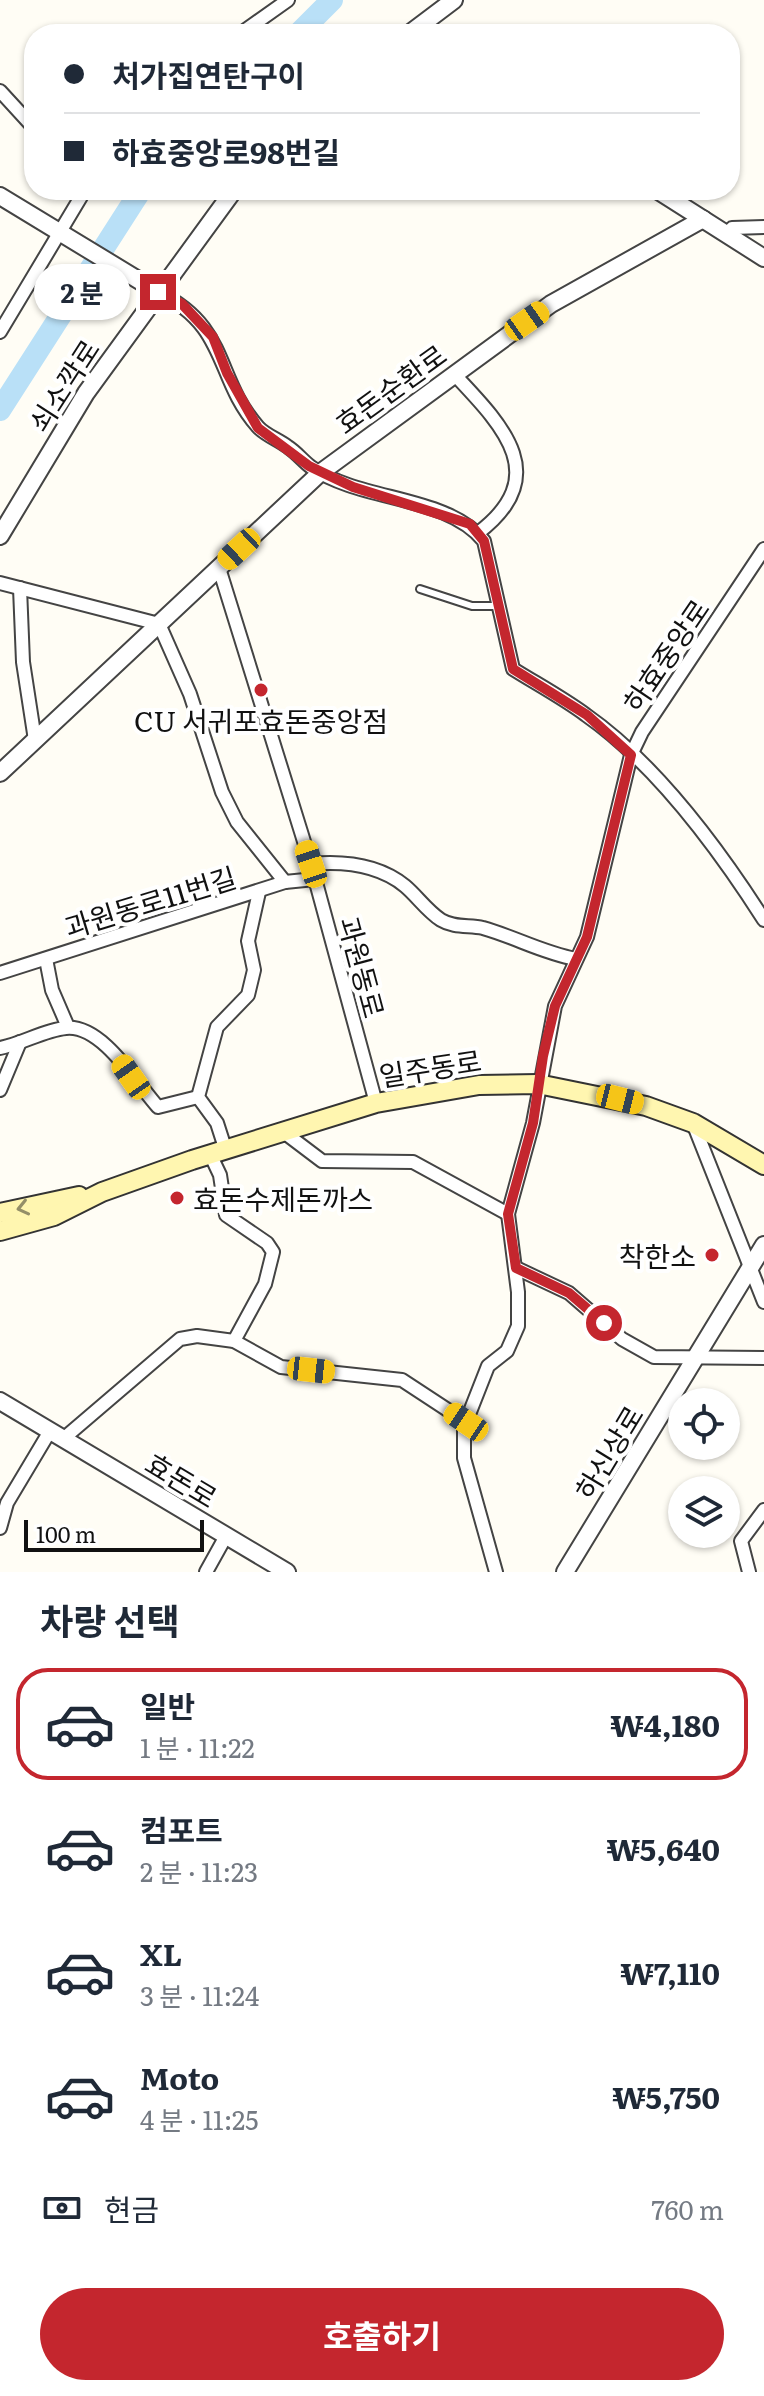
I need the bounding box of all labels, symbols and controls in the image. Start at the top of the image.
text: 처가집연탄구이 [112,52,305,96]
text: 하효중앙로98번길 [112,129,340,173]
callout: 2 분 [34,264,130,320]
text: 2 분 [60,272,104,311]
route end [140,274,176,310]
car [500,297,554,345]
street label: 쇠소깍로 [17,330,109,440]
street label: 효돈순환로 [326,333,454,443]
car [213,524,265,574]
street label: 하효중앙로 [612,590,718,720]
marker: CU 서귀포효돈중앙점 [252,681,270,699]
place label: CU 서귀포효돈중앙점 [134,699,388,741]
car [292,837,330,891]
street label: 과원동로11번길 [59,855,241,947]
street label: 과원동로 [329,912,397,1022]
street label: 일주동로 [376,1038,484,1096]
car [107,1050,155,1104]
car [594,1082,646,1116]
place label: 효돈수제돈까스 [193,1177,373,1219]
marker: 효돈수제돈까스 [168,1189,186,1207]
one-way arrow [17,1198,31,1215]
place label: 착한소 [619,1234,696,1276]
marker: 착한소 [703,1246,721,1264]
route start [586,1305,622,1341]
car [286,1356,336,1384]
map controls [668,1388,740,1548]
button: locate [668,1388,740,1460]
street label: 하신상로 [563,1397,653,1507]
car [439,1399,493,1445]
street label: 효돈로 [138,1441,226,1517]
button: layers [668,1476,740,1548]
scale bar [24,1516,204,1552]
text: 100 m [36,1517,96,1550]
text: 차량 선택 [40,1593,180,1646]
text: 일반 [140,1683,195,1727]
icon: car [44,1688,116,1760]
text: ₩4,180 [610,1702,720,1746]
text: 1 분 · 11:22 [140,1727,255,1766]
text: 컴포트 [140,1807,223,1851]
icon: car [44,1812,116,1884]
text: ₩5,640 [607,1826,720,1870]
text: 2 분 · 11:23 [140,1851,258,1890]
text: XL [140,1931,182,1975]
icon: car [44,1936,116,2008]
text: ₩7,110 [621,1950,720,1994]
text: 3 분 · 11:24 [140,1975,259,2014]
text: Moto [140,2055,219,2099]
icon: car [44,2060,116,2132]
text: ₩5,750 [612,2074,720,2118]
text: 4 분 · 11:25 [140,2099,258,2138]
icon: cash [40,2186,84,2230]
text: 현금 [104,2186,159,2230]
text: 760 m [651,2189,724,2228]
button: 호출하기 [40,2288,724,2380]

